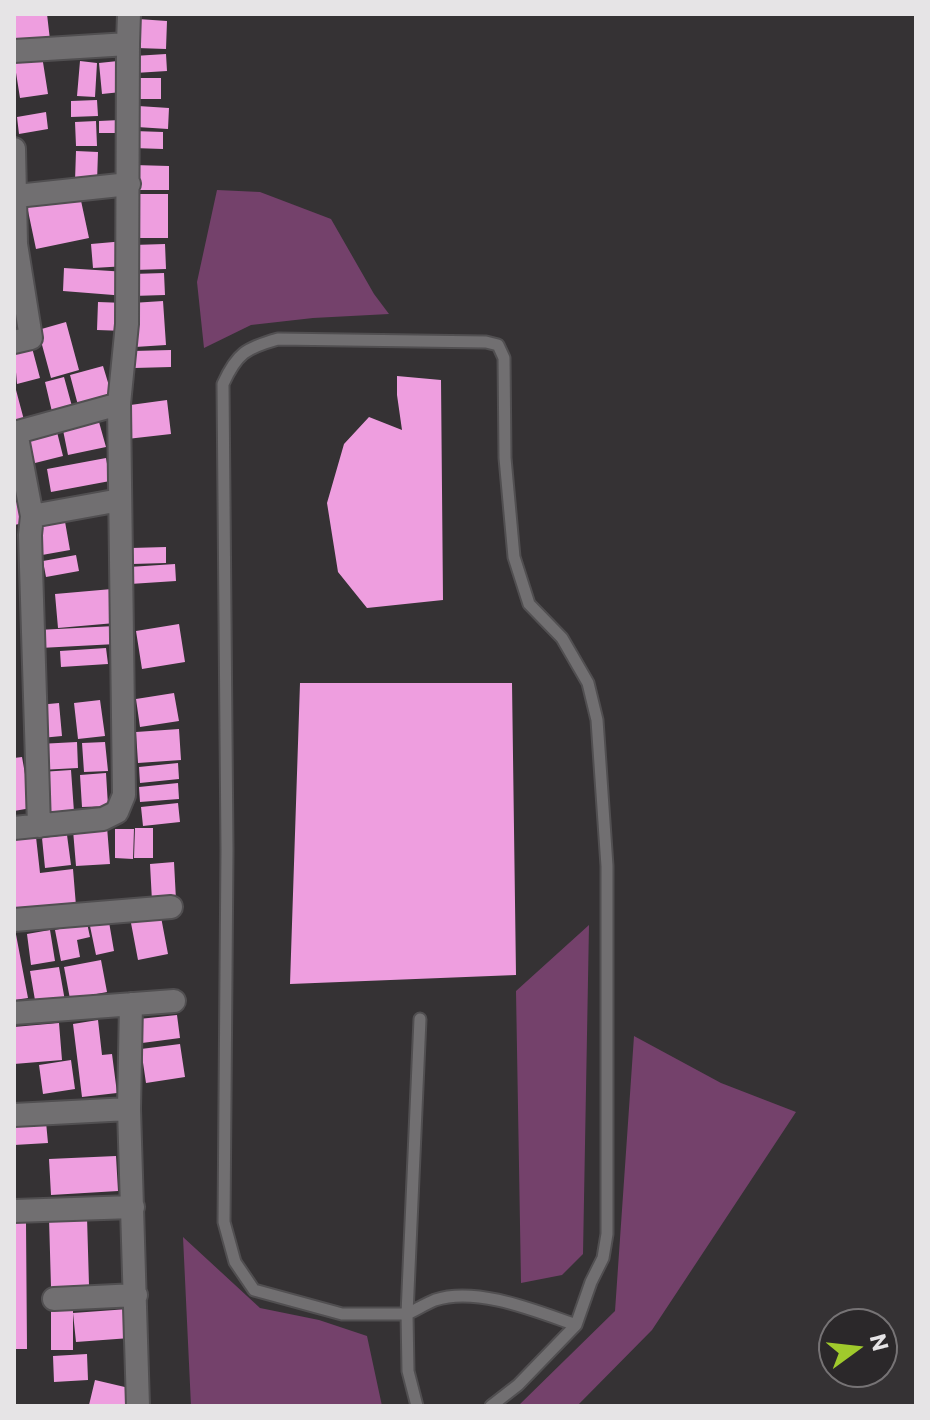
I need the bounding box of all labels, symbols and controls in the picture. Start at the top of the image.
north arrow [818,1308,898,1388]
text: N [865,1331,895,1354]

